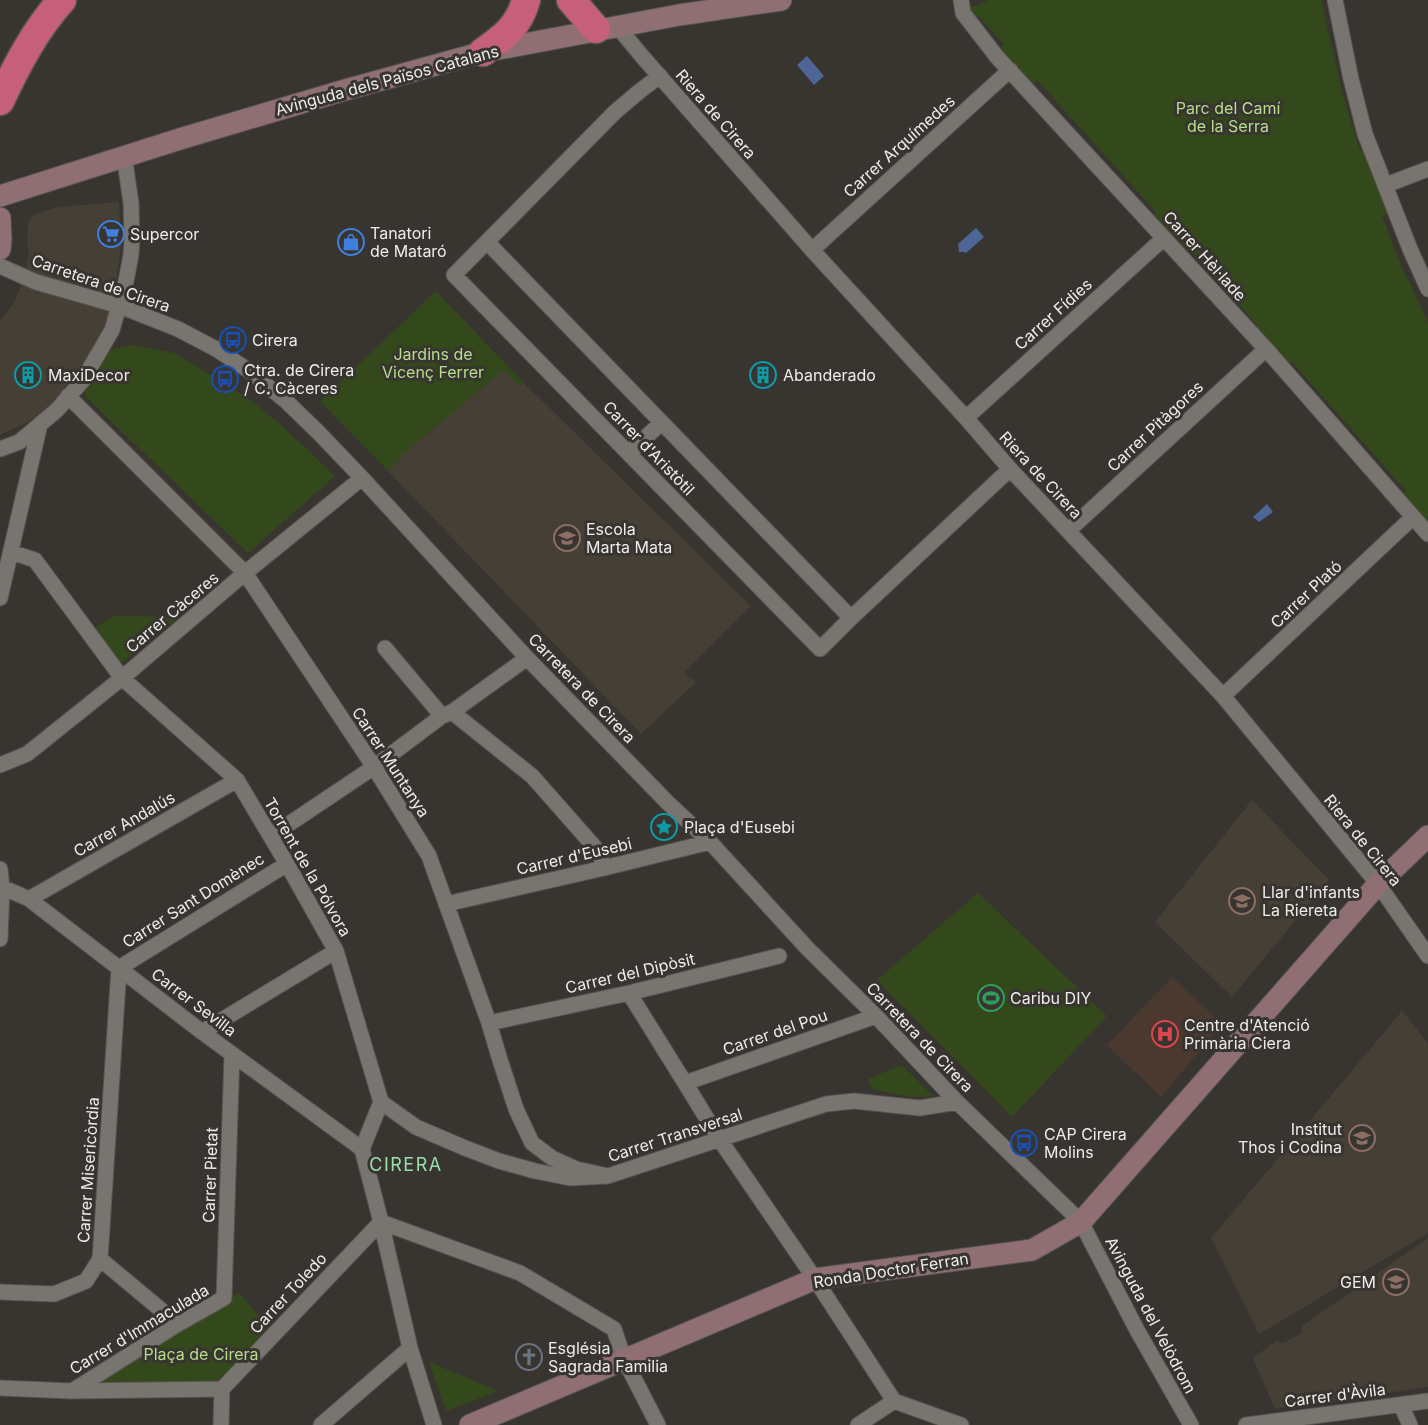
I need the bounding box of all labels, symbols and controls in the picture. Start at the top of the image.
street label: Avinguda dels Països Catalans [273,41,501,119]
street label: Riera de Cirera [672,65,760,163]
street label: Carrer Arquímedes [839,91,959,201]
park label: Parc del Camí de la Serra [1176,98,1280,136]
street label: Carrer Hèl·lade [1159,207,1251,305]
supermarket icon: Supercor [96,219,126,249]
place label: Tanatori de Mataró [370,223,447,261]
place label: Supercor [130,224,199,244]
shop icon: Tanatori de Mataró [336,227,366,257]
street label: Carretera de Cirera [29,250,173,316]
street label: Carrer Fídies [1010,274,1096,354]
bus stop icon: Cirera [218,325,248,355]
place label: Cirera [252,330,298,350]
park label: Jardins de Vicenç Ferrer [382,344,484,382]
building icon: MaxiDecor [13,360,43,390]
place label: Ctra. de Cirera / C. Càceres [244,360,354,398]
building icon: Abanderado [748,360,778,390]
bus stop icon: Ctra. de Cirera / C. Càceres [210,364,240,394]
place label: MaxiDecor [48,365,130,385]
place label: Abanderado [783,365,876,385]
street label: Carrer Pitàgores [1103,376,1207,476]
street label: Carrer d'Aristòtil [599,397,699,499]
street label: Riera de Cirera [995,427,1087,523]
place label: Escola Marta Mata [586,519,672,557]
school or university icon: Escola Marta Mata [552,523,582,553]
street label: Carrer Plató [1266,556,1346,632]
street label: Carrer Càceres [121,567,223,657]
street label: Carretera de Cirera [524,629,640,747]
street label: Carrer Muntanya [348,703,434,821]
street label: Carrer Andalús [70,787,178,861]
street label: Riera de Cirera [1320,790,1406,890]
street label: Torrent de la Pólvora [260,794,356,940]
place icon: Plaça d'Eusebi [649,812,679,842]
place label: Plaça d'Eusebi [684,817,795,837]
street label: Carrer d'Eusebi [514,833,634,879]
street label: Carrer Sant Domènec [118,848,268,952]
place label: Llar d'infants La Riereta [1262,882,1360,920]
school or university icon: Llar d'infants La Riereta [1227,886,1257,916]
street label: Carrer del Dipòsit [563,948,697,998]
street label: Carrer Sevilla [147,963,241,1041]
street label: Carretera de Cirera [862,978,978,1096]
sports icon: Caribu DIY [976,983,1006,1013]
place label: Caribu DIY [1010,988,1091,1008]
street label: Carrer del Pou [720,1005,830,1059]
place label: Centre d'Atenció Primària Ciera [1184,1015,1310,1053]
hospital icon: Centre d'Atenció Primària Ciera [1150,1019,1180,1049]
street label: Carrer Misericòrdia [73,1097,103,1243]
street label: Carrer Transversal [605,1104,745,1166]
place label: Institut Thos i Codina [1238,1119,1342,1157]
school or university icon: Institut Thos i Codina [1347,1123,1377,1153]
place label: CAP Cirera Molins [1044,1124,1127,1162]
street label: Carrer Pietat [198,1127,222,1223]
bus stop icon: CAP Cirera Molins [1009,1128,1039,1158]
district label: CIRERA [369,1154,443,1175]
street label: Avinguda del Velòdrom [1101,1233,1201,1397]
street label: Carrer Toledo [245,1248,331,1338]
street label: Ronda Doctor Ferran [812,1248,970,1292]
school or university icon: GEM [1381,1267,1411,1297]
place label: GEM [1340,1272,1376,1292]
street label: Carrer d'Immaculada [66,1280,212,1378]
place label: Església Sagrada Familia [548,1338,668,1376]
church icon: Església Sagrada Familia [514,1342,544,1372]
park label: Plaça de Cirera [143,1344,259,1364]
street label: Carrer d'Àvila [1283,1379,1387,1411]

